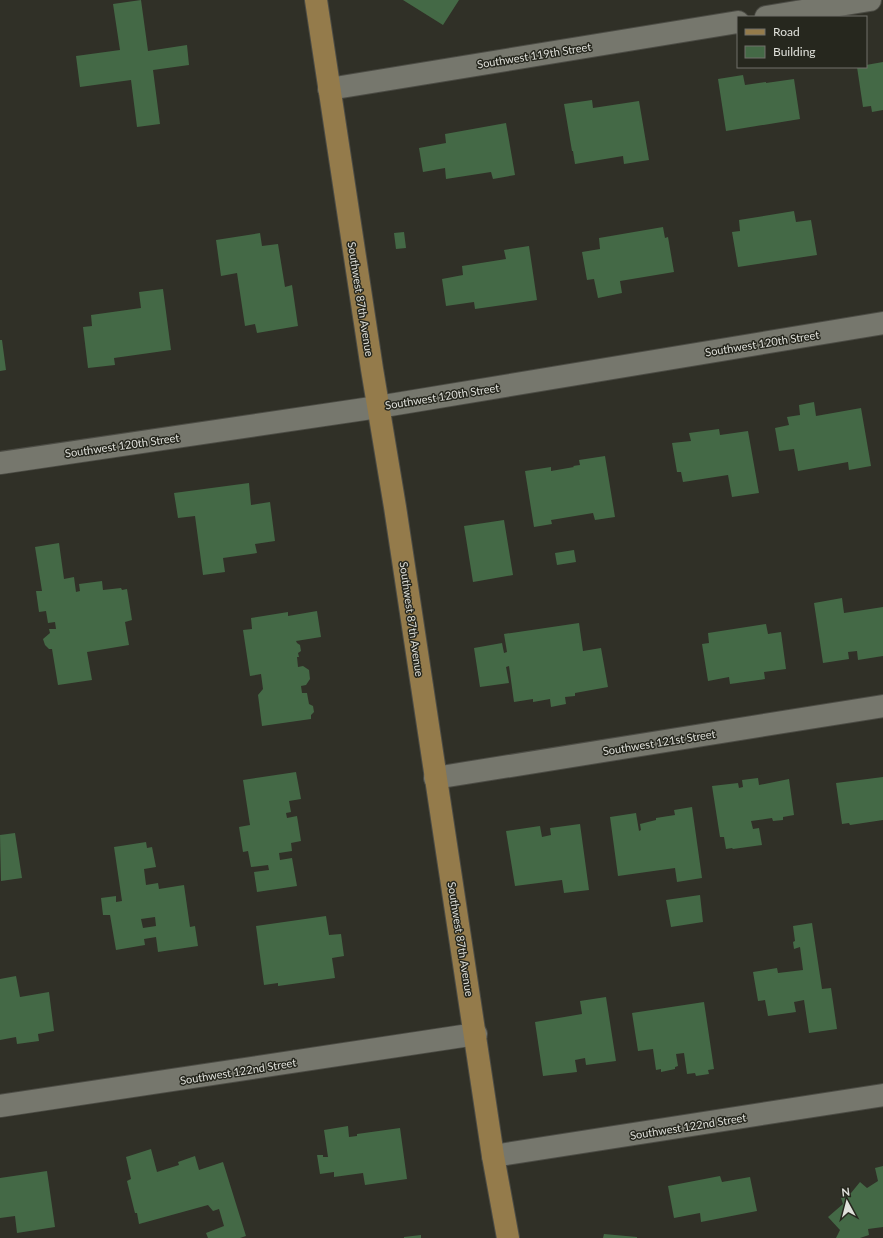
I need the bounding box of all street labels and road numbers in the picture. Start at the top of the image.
street label: Southwest 119th Street [476,40,592,70]
street label: Southwest 87th Avenue [346,241,377,357]
street label: Southwest 120th Street [704,328,820,358]
street label: Southwest 120th Street [384,381,500,411]
street label: Southwest 120th Street [64,431,180,459]
street label: Southwest 87th Avenue [397,561,427,678]
street label: Southwest 121st Street [602,727,716,757]
street label: Southwest 87th Avenue [446,881,477,997]
street label: Southwest 122nd Street [179,1055,297,1087]
street label: Southwest 122nd Street [629,1110,747,1142]

